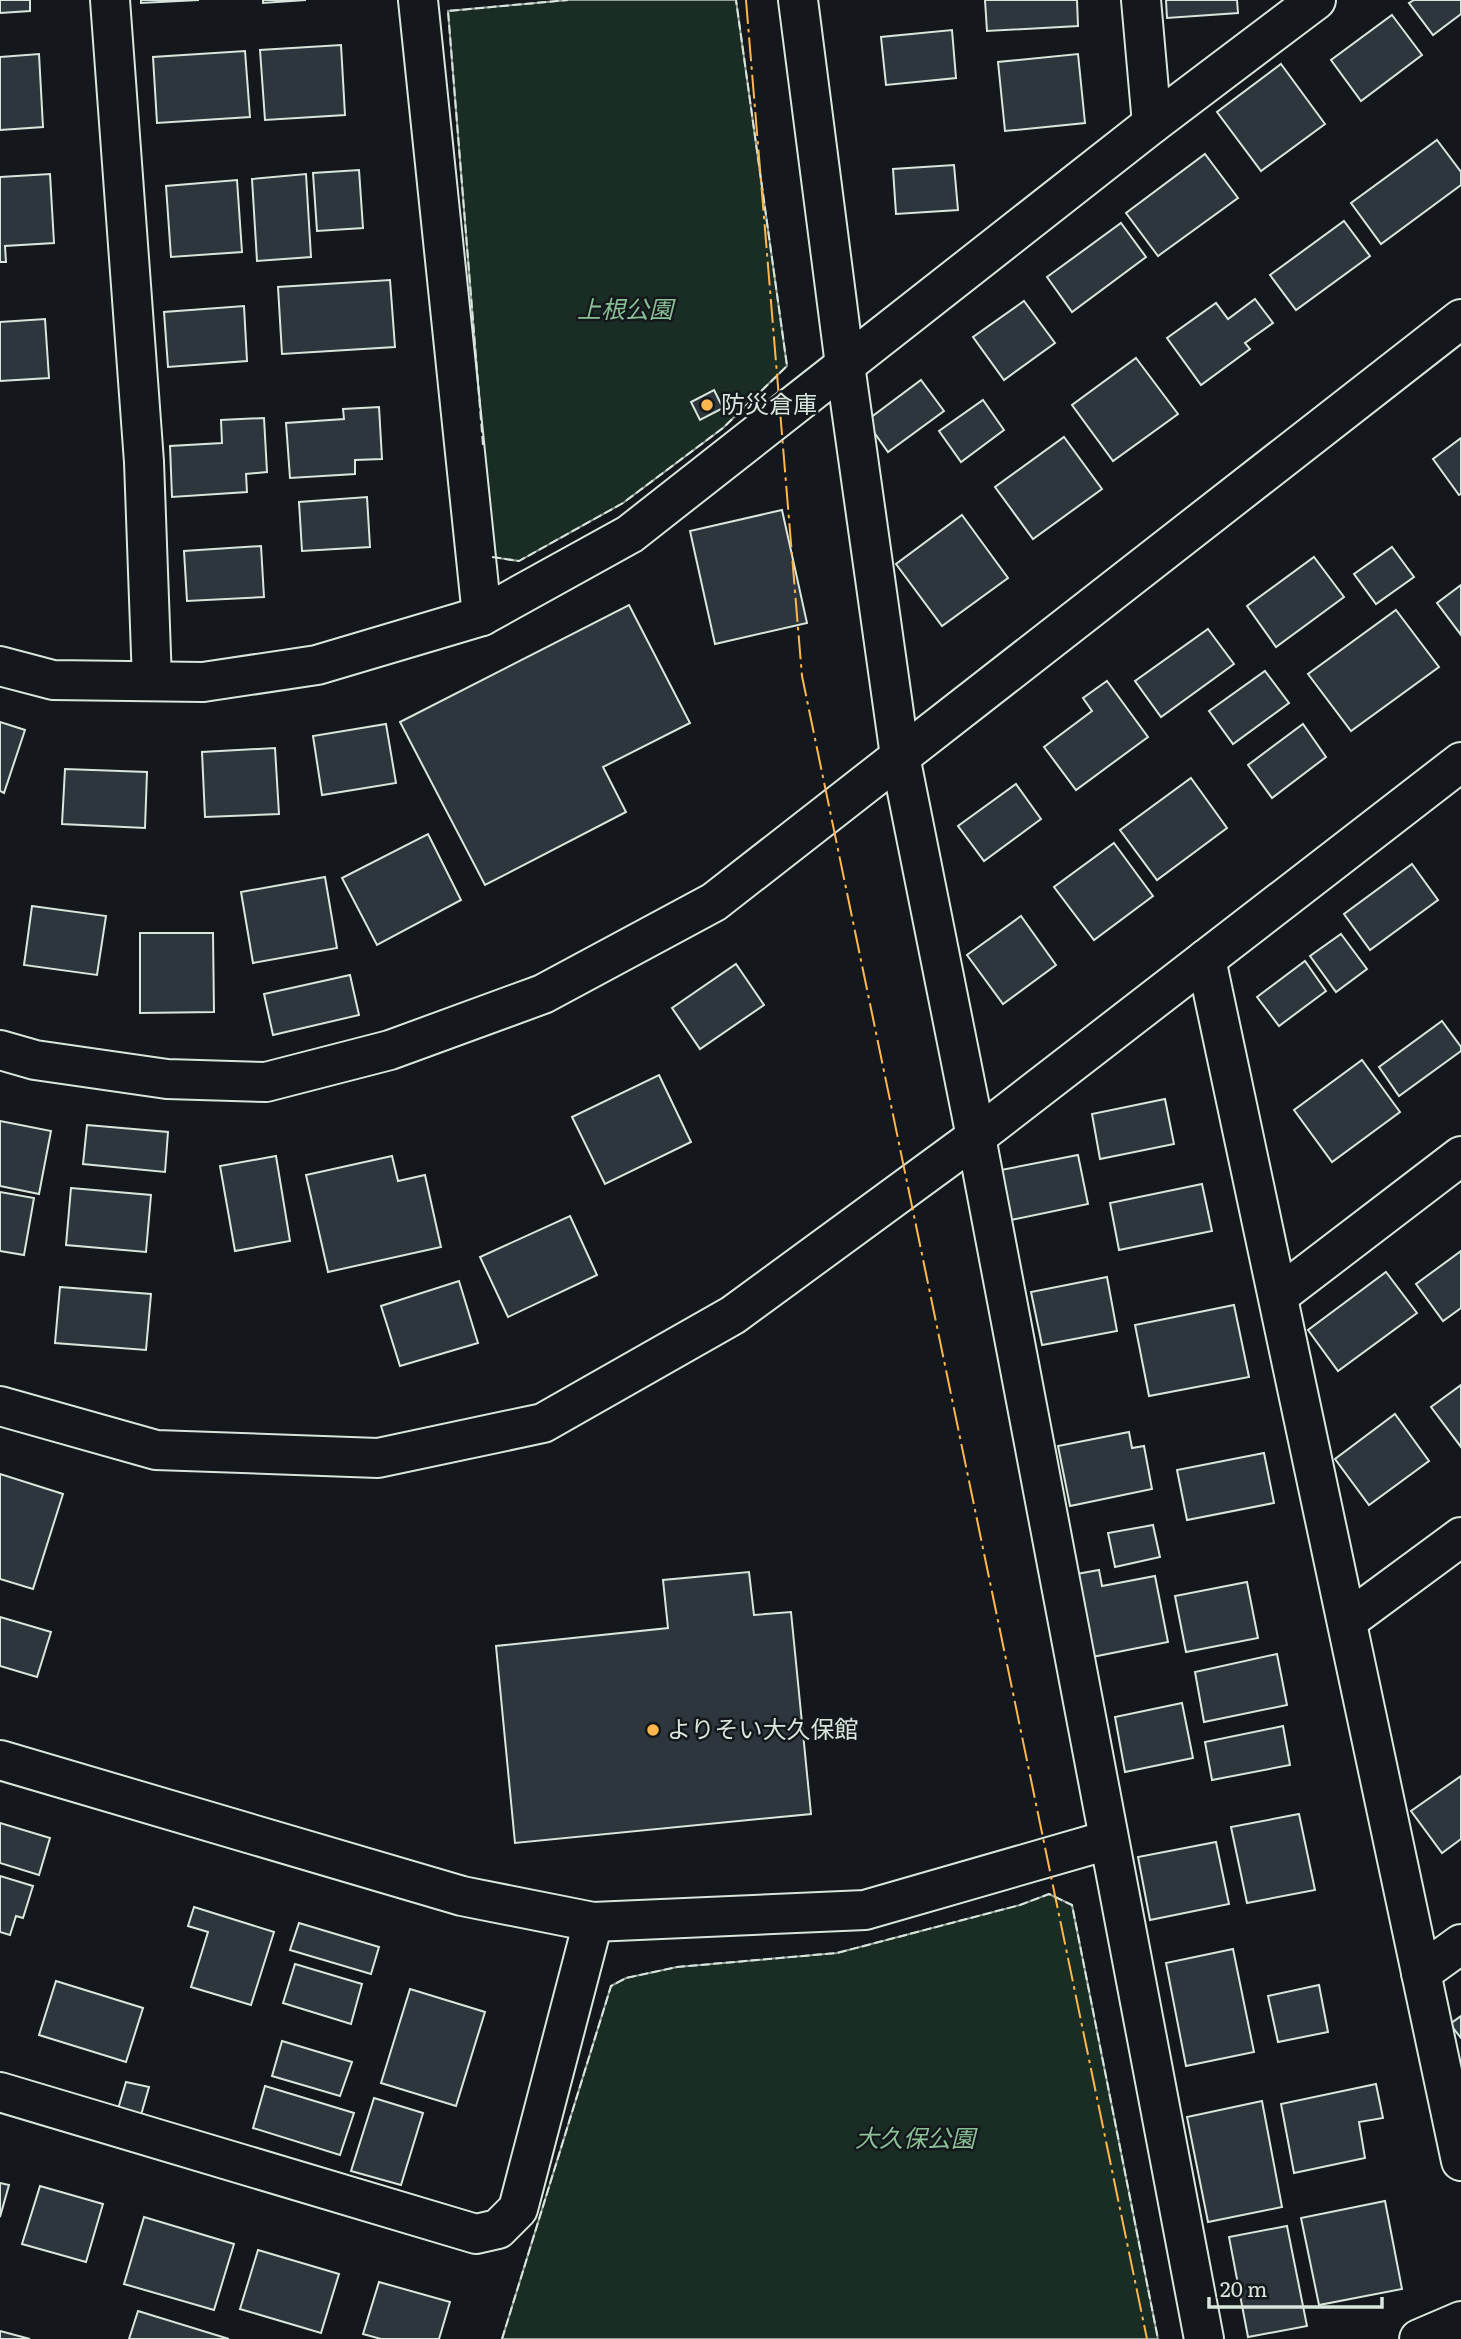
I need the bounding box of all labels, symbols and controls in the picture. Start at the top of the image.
park label: 上根公園 [577,290,676,325]
place label: 防災倉庫 [721,385,817,420]
marker: 防災倉庫 [699,397,715,413]
place label: よりそい大久保館 [667,1710,859,1745]
marker: よりそい大久保館 [645,1722,661,1738]
park label: 大久保公園 [855,2119,978,2154]
scale bar [1209,2266,1382,2310]
text: 20 m [1220,2272,1267,2303]

